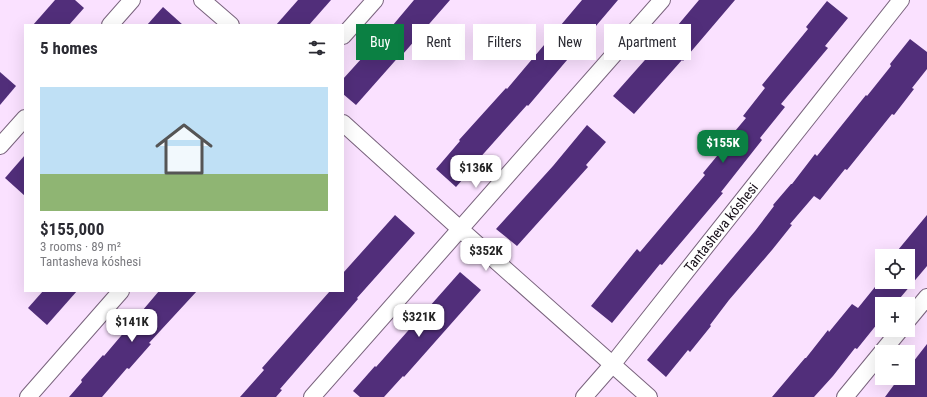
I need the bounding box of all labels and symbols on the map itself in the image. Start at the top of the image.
pin: $155K [695,130,751,164]
pin: $136K [448,155,504,189]
street label: Tantasheva kóshesi [681,180,761,275]
pin: $352K [458,238,514,272]
pin: $321K [391,304,447,338]
pin: $141K [104,309,160,343]

